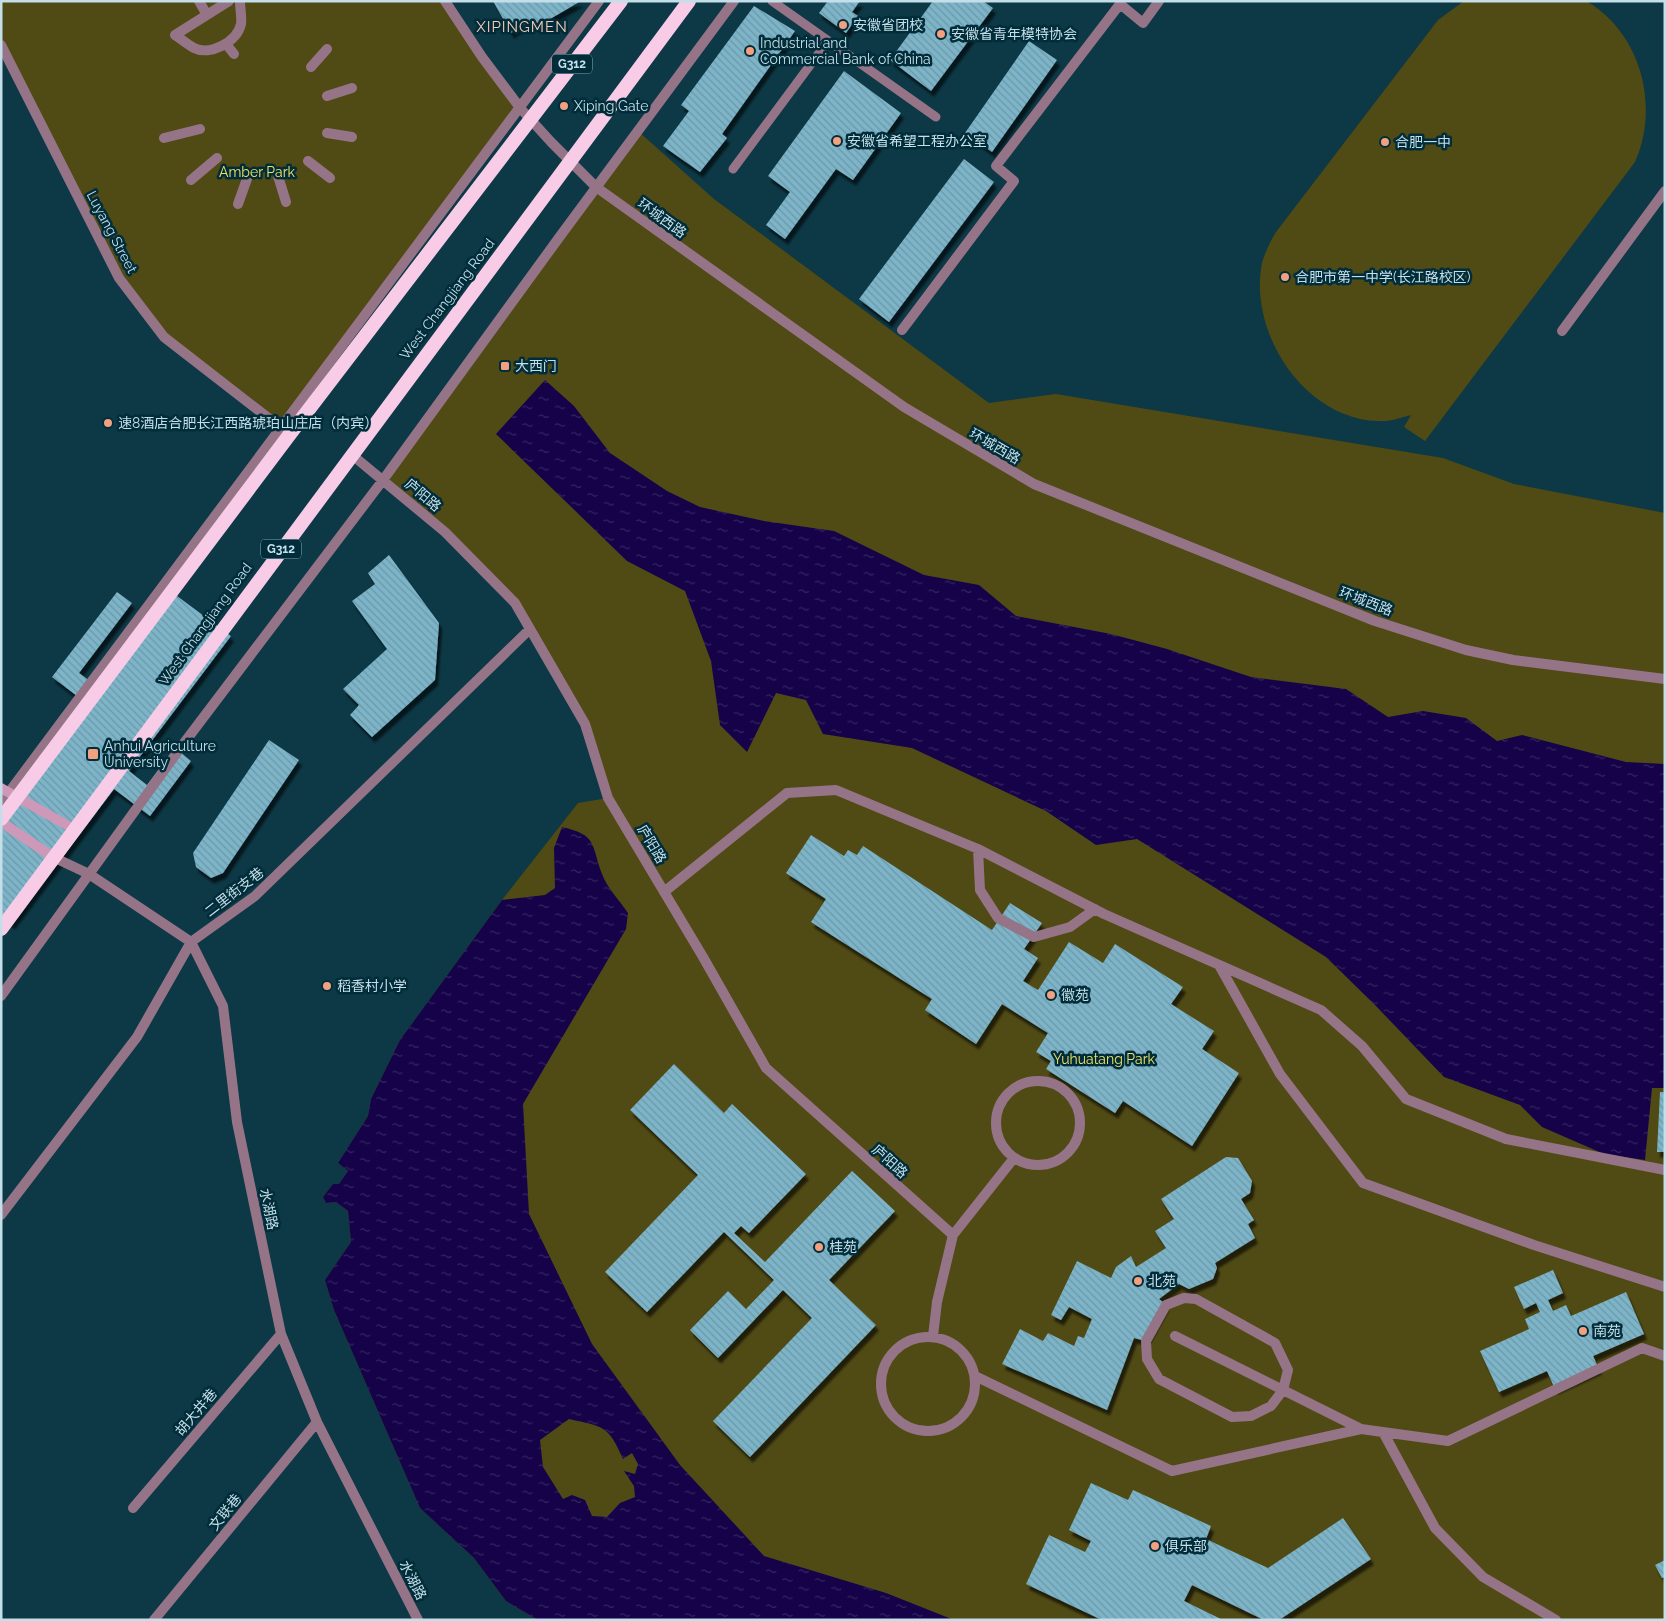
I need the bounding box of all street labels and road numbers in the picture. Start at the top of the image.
road number: G312 [552,54,592,74]
street label: Luyang Street [84,188,140,276]
street label: 环城西路 [635,195,689,241]
street label: West Changjiang Road [396,235,498,363]
street label: 环城西路 [967,425,1023,467]
street label: 庐阳路 [402,475,444,515]
road number: G312 [261,540,301,558]
street label: West Changjiang Road [155,560,255,688]
street label: 环城西路 [1337,583,1395,619]
street label: 庐阳路 [634,822,670,866]
street label: 二里街支巷 [201,864,267,920]
street label: 庐阳路 [869,1141,911,1181]
street label: 水湖路 [257,1187,281,1231]
street label: 胡大井巷 [172,1385,220,1439]
street label: 文联巷 [206,1491,244,1533]
street label: 水湖路 [396,1558,430,1602]

